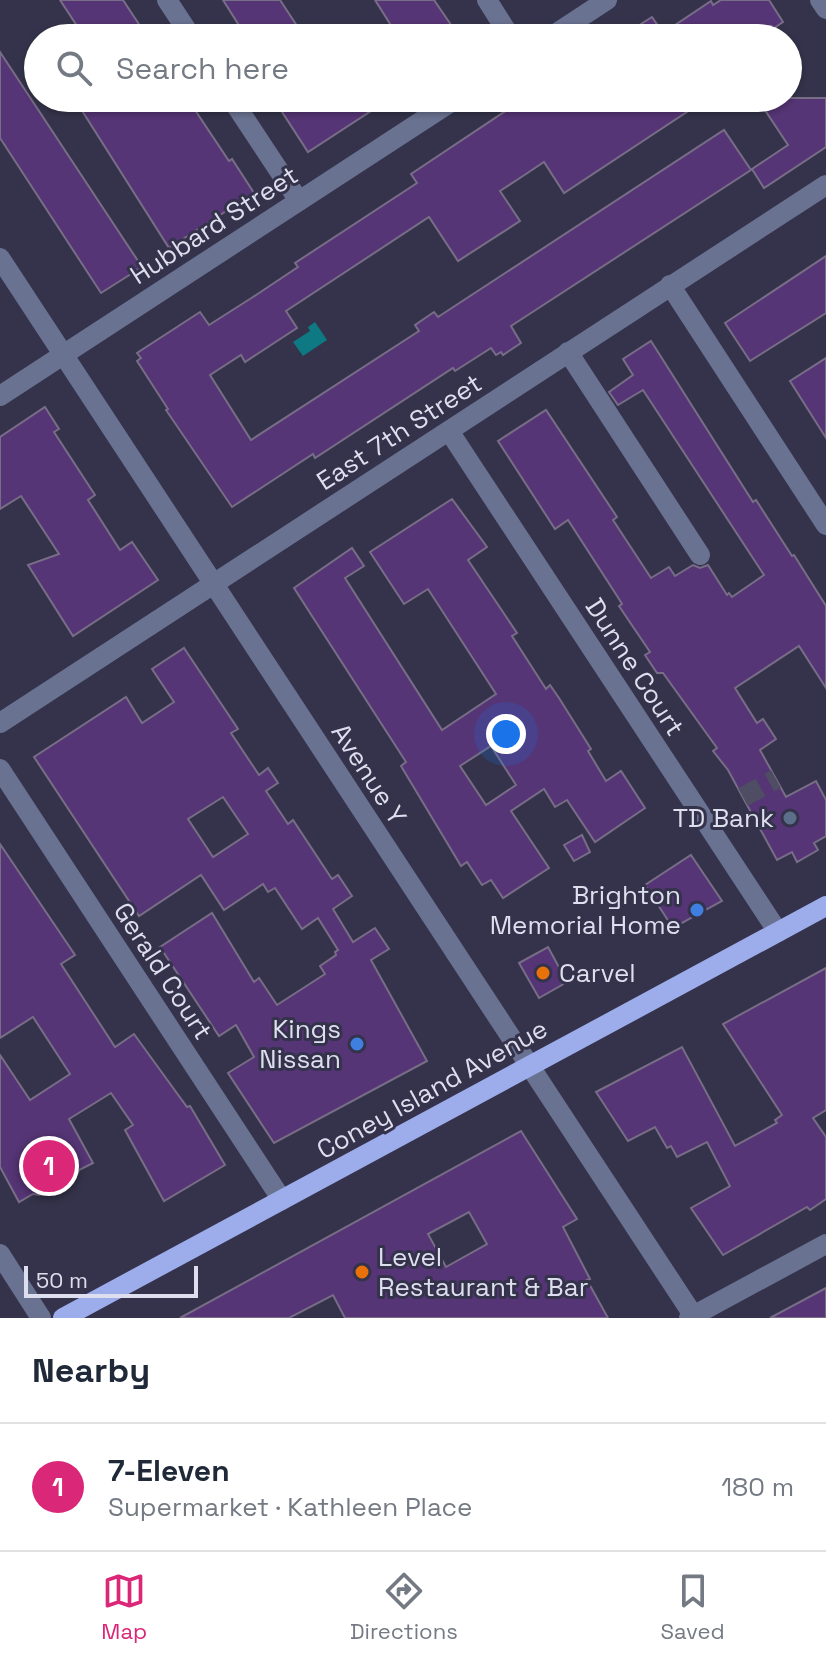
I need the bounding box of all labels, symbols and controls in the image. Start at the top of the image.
search box [24,24,802,112]
icon: search [52,46,96,90]
text: Search here [116,49,289,88]
street label: Hubbard Street [124,158,304,292]
street label: East 7th Street [310,366,488,498]
street label: Dunne Court [578,592,692,742]
your location [486,714,526,754]
street label: Avenue Y [324,717,414,831]
place label: TD Bank [673,801,774,835]
marker: TD Bank [781,809,799,827]
place label: Brighton Memorial Home [490,878,681,942]
street label: Gerald Court [106,896,220,1046]
marker: Brighton Memorial Home [688,901,706,919]
place label: Carvel [559,956,636,990]
marker: Carvel [534,964,552,982]
street label: Coney Island Avenue [311,1011,553,1167]
place label: Kings Nissan [259,1012,341,1076]
marker: Kings Nissan [348,1035,366,1053]
pin: 1 [23,1136,75,1196]
place label: Level Restaurant & Bar [378,1240,588,1304]
scale bar [24,1262,198,1298]
marker: Level Restaurant & Bar [353,1263,371,1281]
text: 50 m [36,1266,88,1294]
text: Nearby [32,1349,150,1392]
text: 7-Eleven [108,1451,230,1490]
text: 1 [52,1470,64,1504]
text: 180 m [721,1470,794,1504]
text: Supermarket · Kathleen Place [108,1490,472,1524]
tab: Map [101,1569,147,1645]
tab: Directions [350,1569,458,1645]
tab: Saved [660,1569,725,1645]

